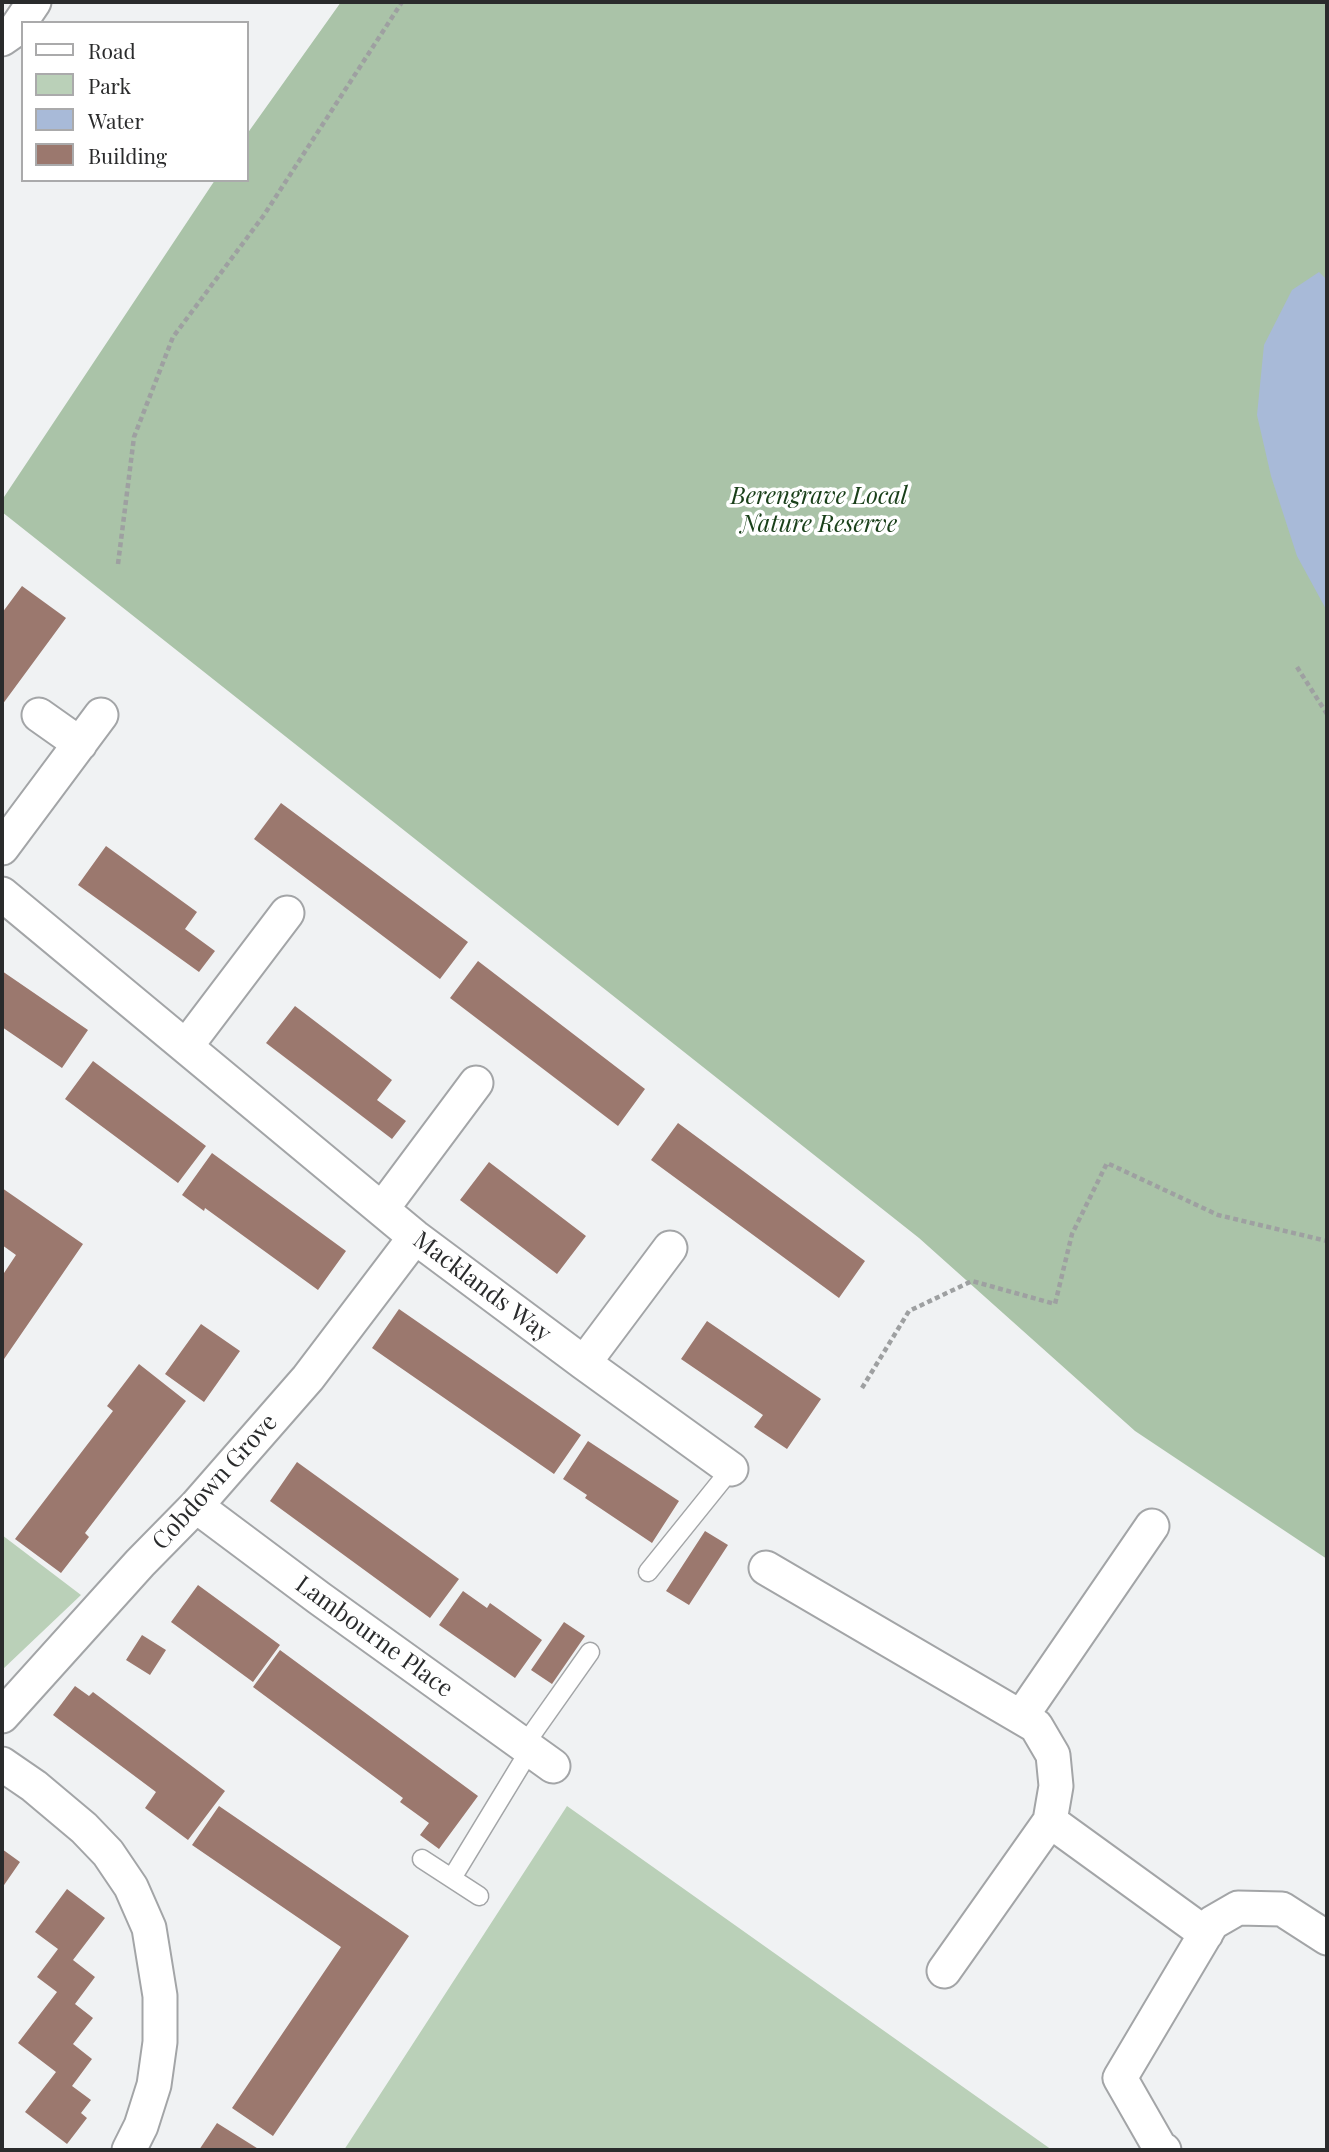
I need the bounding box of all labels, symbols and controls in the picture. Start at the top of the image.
legend [21,21,248,182]
text: Road [88,36,136,64]
text: Park [88,71,131,99]
text: Water [88,106,144,134]
text: Building [88,141,167,169]
park label: Berengrave Local Nature Reserve [731,483,907,539]
street label: Macklands Way [407,1226,557,1348]
street label: Cobdown Grove [147,1408,283,1556]
street label: Lambourne Place [290,1570,458,1704]

